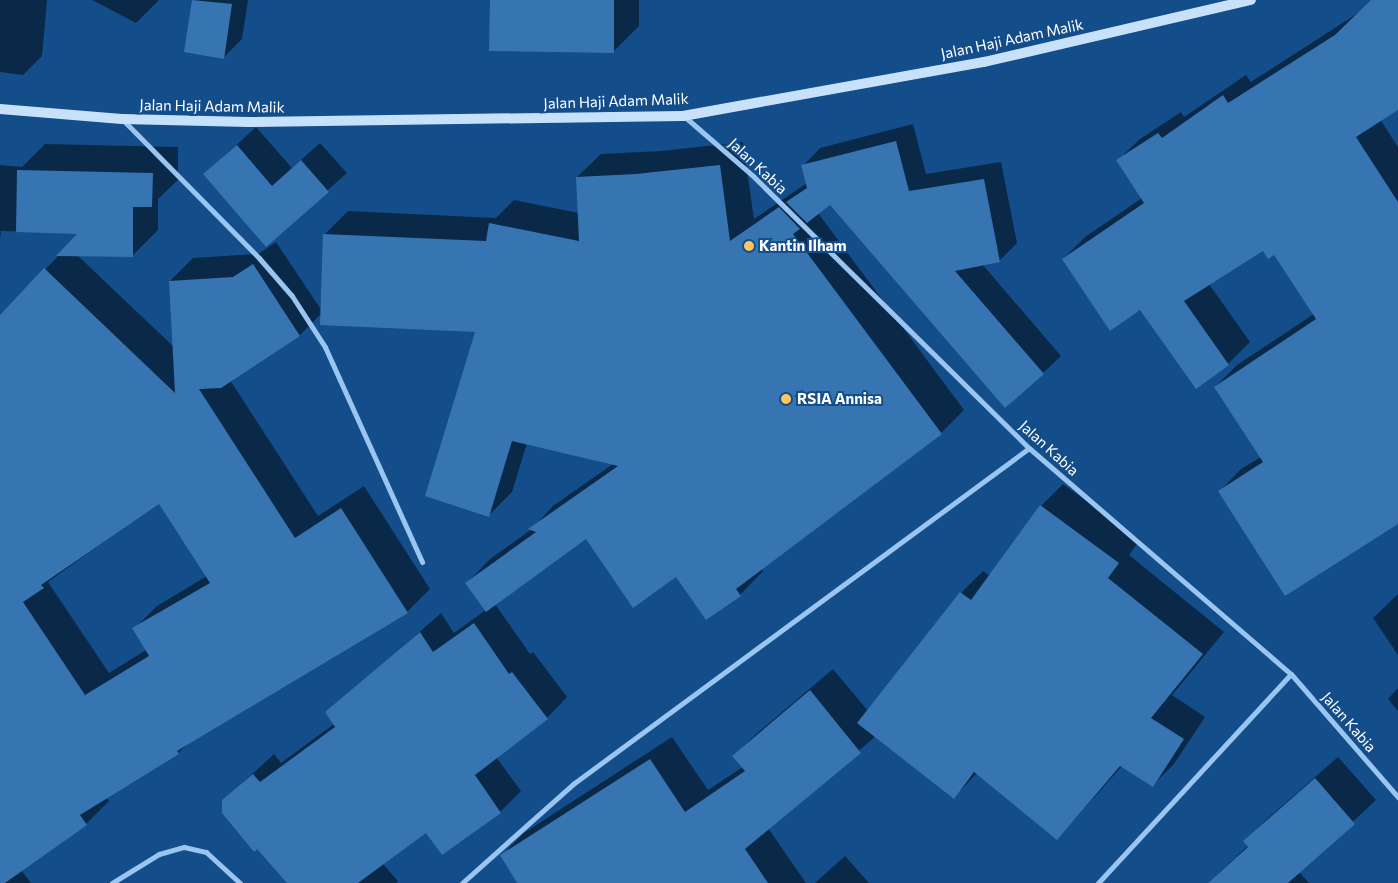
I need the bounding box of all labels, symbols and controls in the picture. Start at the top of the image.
street label: Jalan Haji Adam Malik [939,15,1085,63]
street label: Jalan Haji Adam Malik [543,89,689,113]
street label: Jalan Haji Adam Malik [139,96,285,116]
street label: Jalan Kabia [725,134,791,198]
place label: Kantin Ilham [759,237,847,255]
marker: Kantin Ilham [743,240,755,252]
place label: RSIA Annisa [797,390,882,408]
marker: RSIA Annisa [779,392,793,406]
street label: Jalan Kabia [1016,417,1082,479]
street label: Jalan Kabia [1318,688,1380,756]

